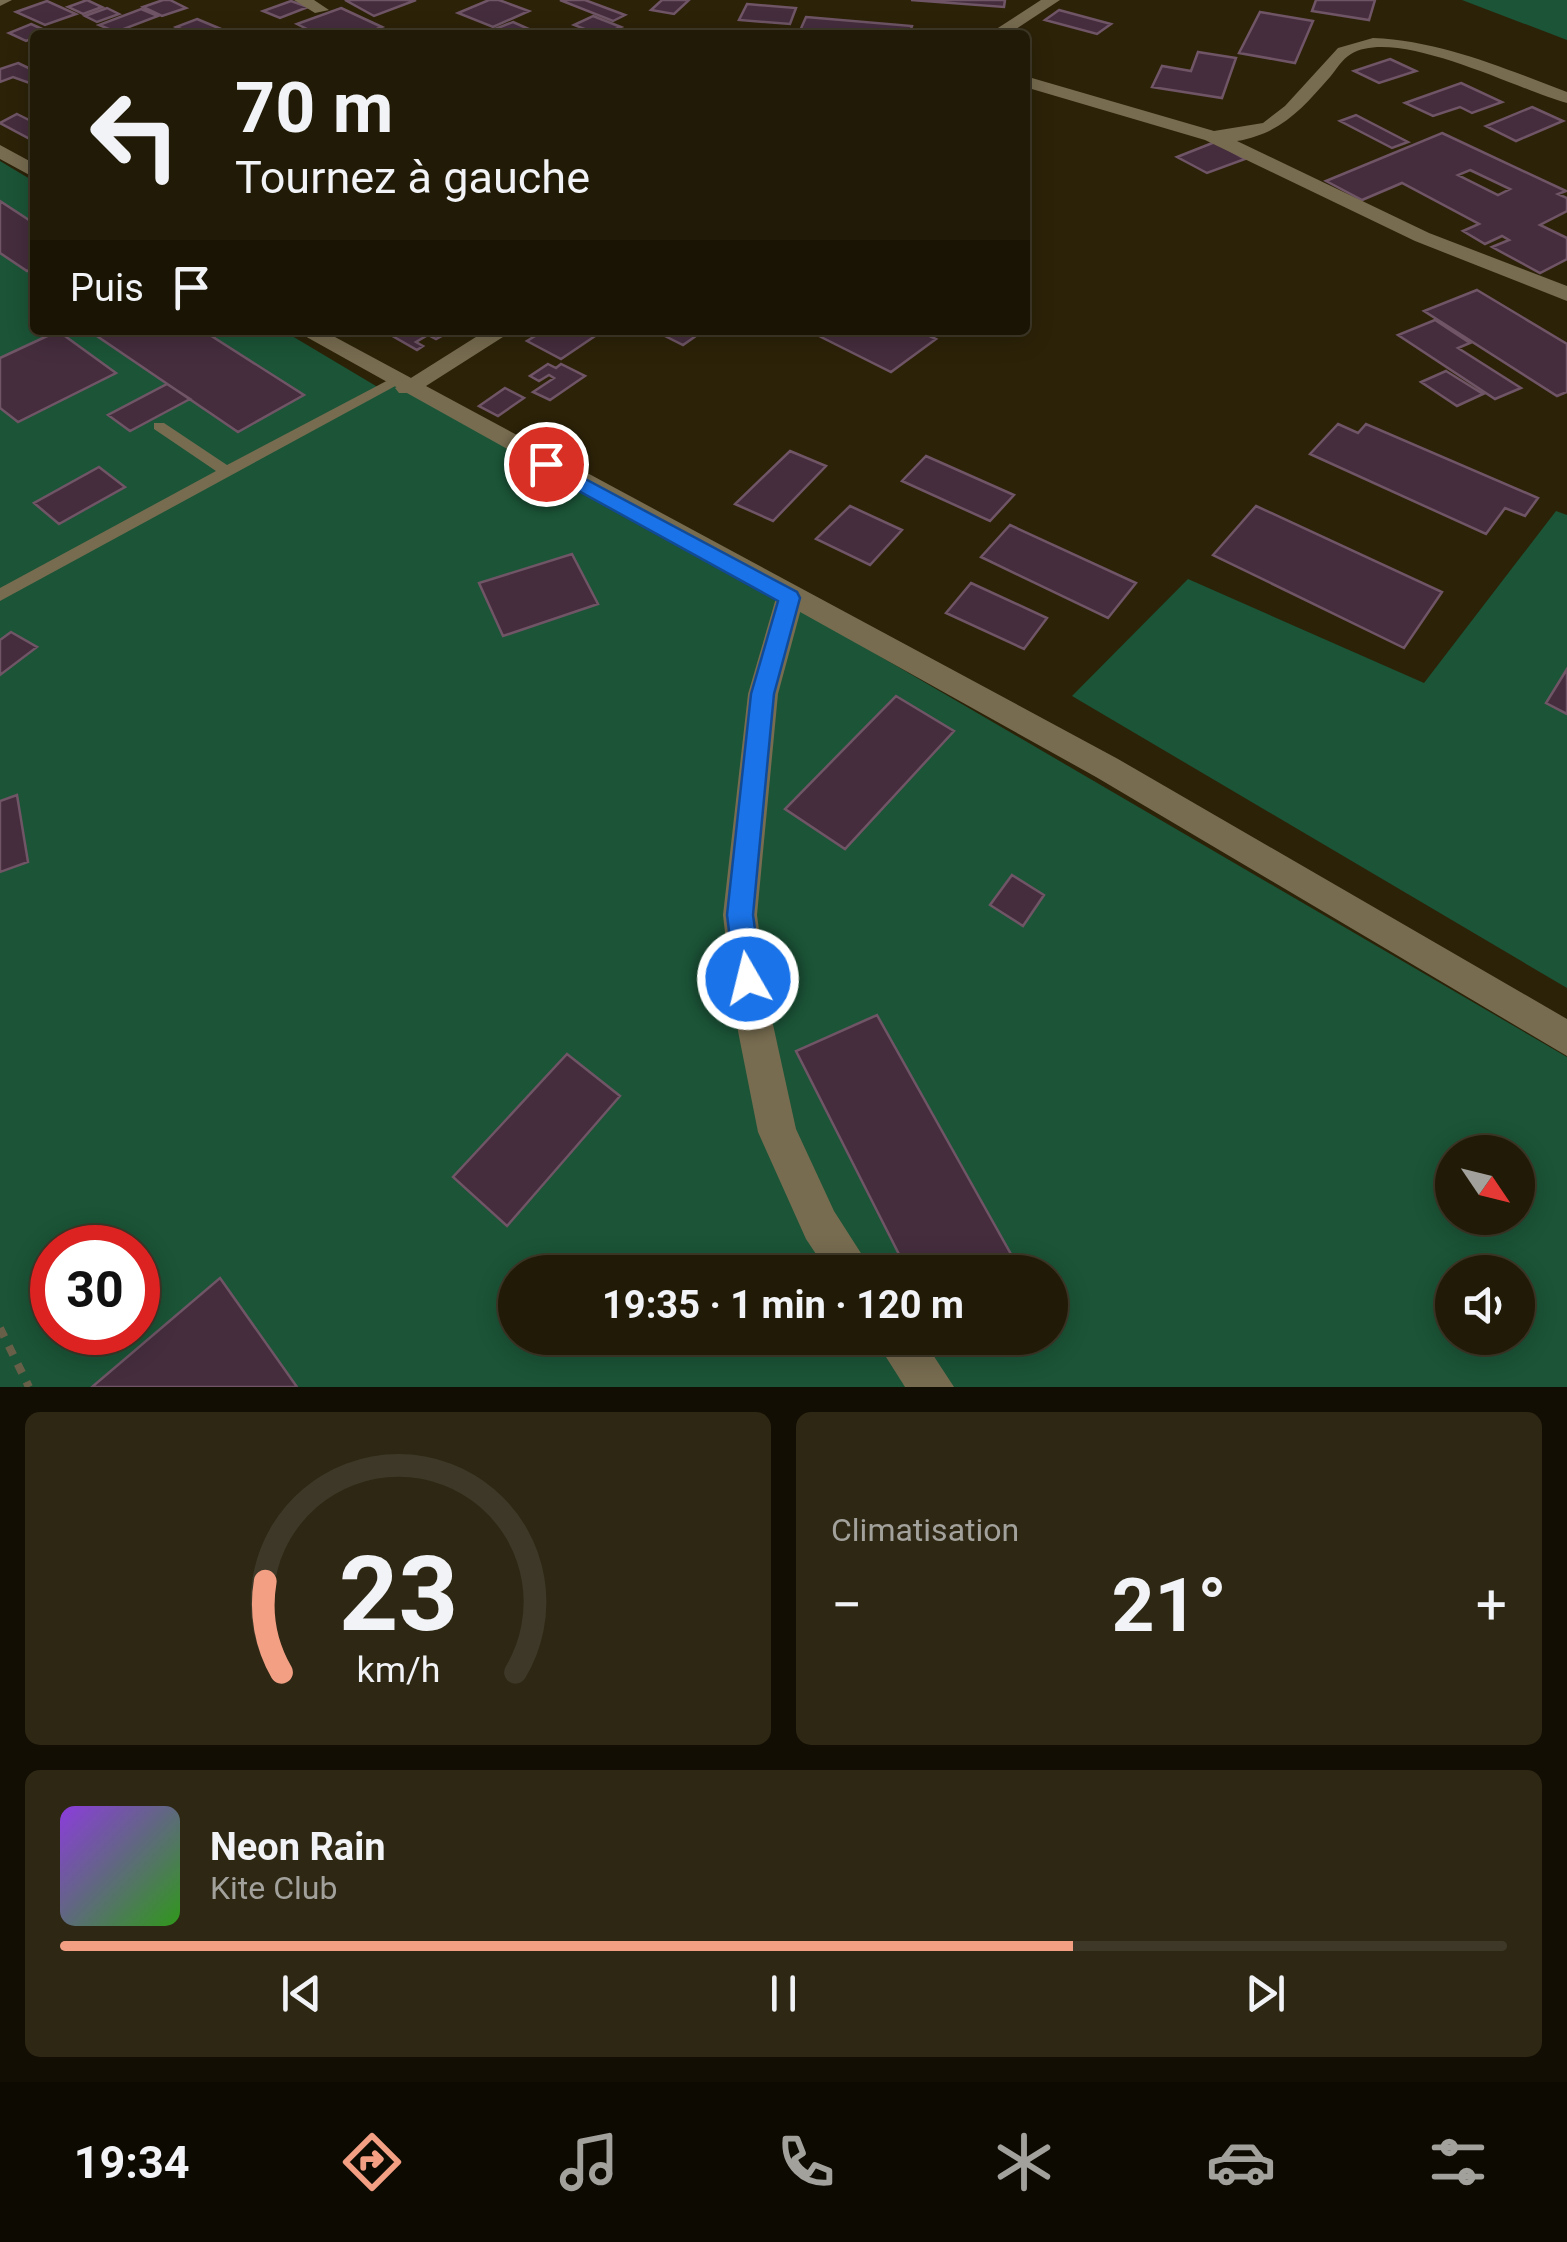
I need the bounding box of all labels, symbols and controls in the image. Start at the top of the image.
text: 70 m [235,67,393,149]
icon: left [70,70,200,200]
text: Tournez à gauche [235,151,590,204]
icon: arrive [164,260,219,315]
text: Puis [70,266,144,310]
pin [504,422,589,507]
icon: arrive [519,437,574,492]
position arrow [696,927,800,1031]
north arrow [1435,1135,1535,1235]
map controls [1435,1135,1535,1355]
speed limit sign: 30 [30,1225,160,1355]
button: sound [1435,1255,1535,1355]
text: 19:35 · 1 min · 120 m [602,1283,964,1327]
text: Climatisation [831,1511,1019,1549]
text: 23 [338,1534,458,1655]
text: 21° [1111,1561,1227,1649]
text: − [831,1573,862,1637]
text: + [1476,1573,1507,1637]
text: km/h [356,1649,440,1691]
text: Neon Rain [210,1825,386,1869]
text: Kite Club [210,1869,337,1907]
icon: previous [274,1966,329,2021]
icon: pause [756,1966,811,2021]
icon: next [1238,1966,1293,2021]
icon: directions [337,2127,407,2197]
icon: music [554,2127,624,2197]
icon: phone [771,2127,841,2197]
icon: climate [989,2127,1059,2197]
icon: car [1206,2127,1276,2197]
icon: filters [1423,2127,1493,2197]
text: 19:34 [74,2136,190,2189]

